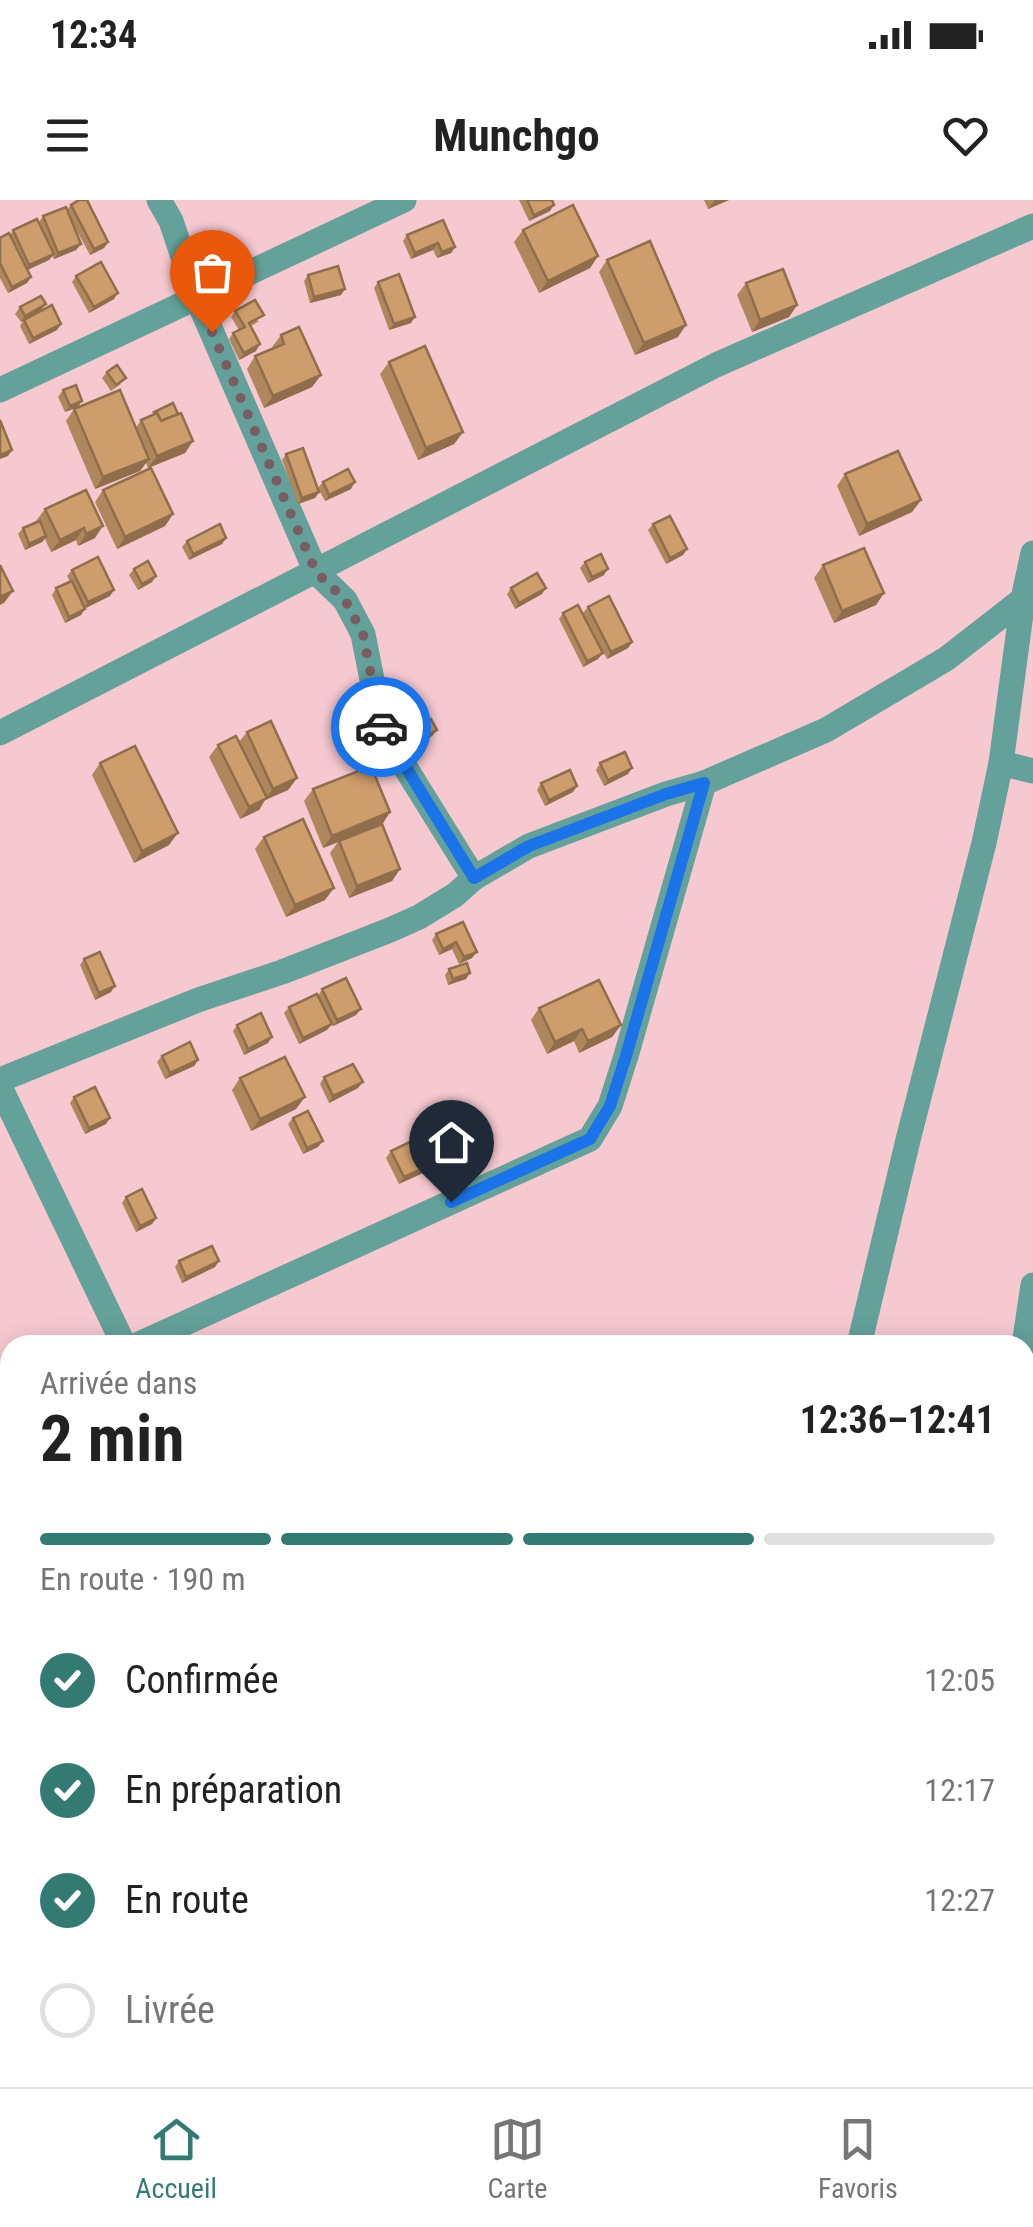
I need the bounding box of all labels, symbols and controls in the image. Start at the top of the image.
text: 12:34 [50,13,137,57]
icon: menu [40,108,95,163]
icon: heart [938,108,993,163]
text: Munchgo [433,109,600,162]
pin [170,230,255,333]
icon: bag [185,245,240,300]
courier [331,677,431,777]
icon: car [354,700,409,755]
pin [409,1100,494,1203]
icon: home [424,1115,479,1170]
text: Arrivée dans [40,1364,197,1402]
text: 12:36–12:41 [800,1398,995,1442]
text: 2 min [40,1401,184,1477]
text: En route · 190 m [40,1560,246,1598]
icon: check [40,1653,95,1708]
text: Confirmée [125,1658,278,1702]
text: 12:05 [924,1661,995,1699]
icon: check [40,1763,95,1818]
text: En préparation [125,1768,342,1812]
text: 12:17 [924,1771,995,1809]
icon: check [40,1873,95,1928]
text: En route [125,1878,249,1922]
text: 12:27 [924,1881,995,1919]
text: Livrée [125,1988,215,2032]
tab: Accueil [135,2112,217,2205]
tab: Carte [487,2112,547,2205]
tab: Favoris [818,2112,898,2205]

